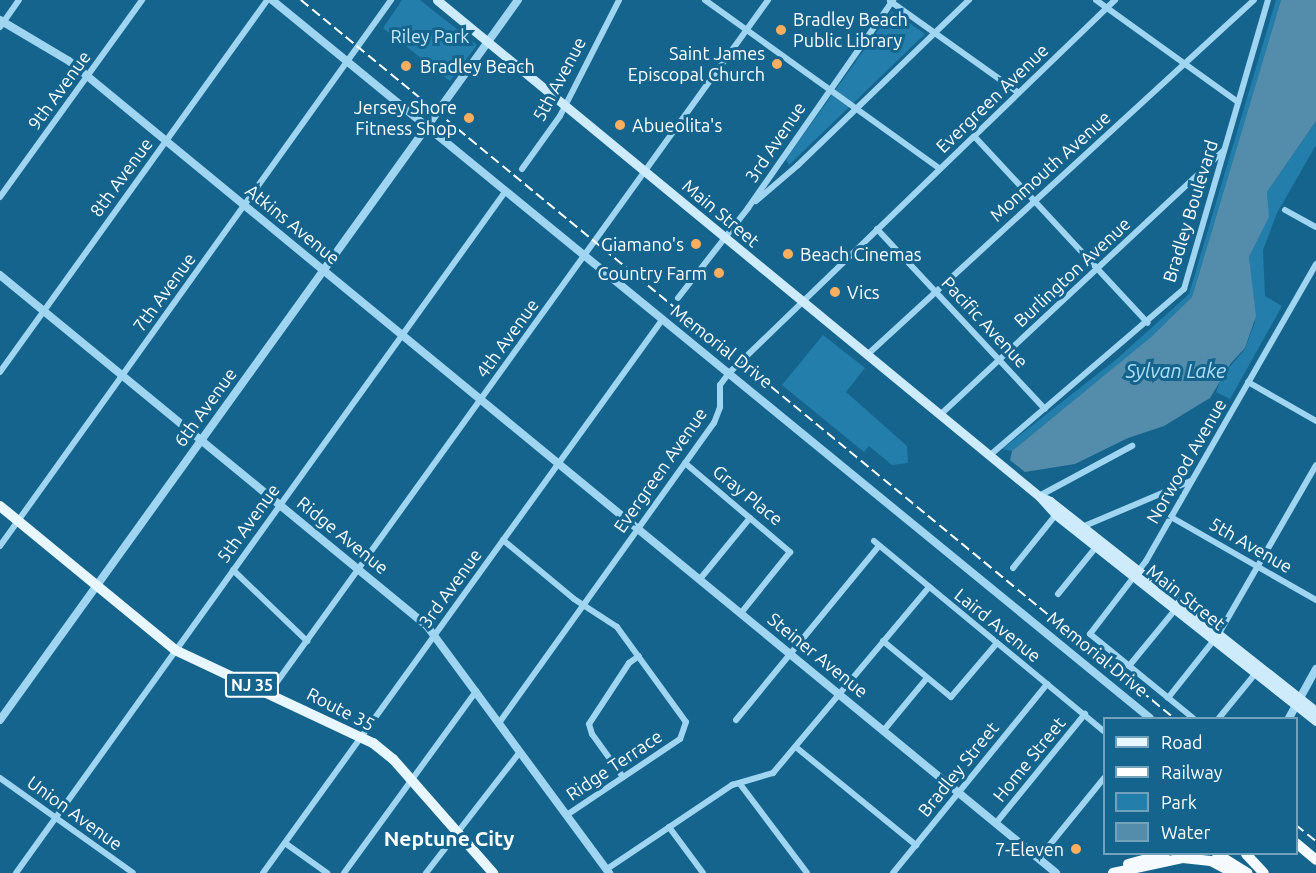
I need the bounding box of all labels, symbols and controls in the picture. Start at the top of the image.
place label: Bradley Beach Public Library [793,9,908,52]
marker: Bradley Beach Public Library [774,23,788,37]
park label: Riley Park [391,25,469,47]
street label: 5th Avenue [528,33,590,125]
street label: Evergreen Avenue [931,39,1053,157]
place label: Saint James Episcopal Church [628,43,765,86]
street label: 9th Avenue [23,46,95,134]
place label: Bradley Beach [420,55,535,77]
marker: Bradley Beach [397,57,415,75]
marker: Saint James Episcopal Church [770,57,784,71]
place label: Jersey Shore Fitness Shop [354,97,457,140]
street label: 3rd Avenue [740,98,810,186]
street label: Monmouth Avenue [985,106,1115,226]
marker: Jersey Shore Fitness Shop [462,111,476,125]
place label: Abueolita's [632,114,722,136]
marker: Abueolita's [613,118,627,132]
street label: 8th Avenue [85,133,157,221]
street label: Bradley Boulevard [1158,137,1222,285]
street label: Main Street [678,175,764,251]
street label: Atkins Avenue [241,179,345,269]
street label: Burlington Avenue [1009,213,1135,331]
place label: Giamano's [601,233,684,255]
marker: Giamano's [689,237,703,251]
place label: Beach Cinemas [800,243,922,265]
marker: Beach Cinemas [781,247,795,261]
street label: 7th Avenue [128,248,200,336]
place label: Country Farm [597,262,707,284]
marker: Country Farm [712,266,726,280]
street label: Pacific Avenue [937,272,1033,372]
place label: Vics [847,281,880,303]
marker: Vics [828,285,842,299]
street label: 4th Avenue [471,294,543,382]
street label: Memorial Drive [667,299,777,393]
water label: Sylvan Lake [1126,358,1226,382]
street label: 6th Avenue [169,363,241,451]
street label: Norwood Avenue [1141,395,1231,527]
street label: Evergreen Avenue [609,403,711,537]
street label: Gray Place [709,460,787,530]
street label: 5th Avenue [212,479,284,567]
street label: Ridge Avenue [293,492,393,578]
street label: 5th Avenue [1206,513,1296,577]
street label: 3rd Avenue [414,544,486,632]
street label: Main Street [1142,560,1230,634]
street label: Laird Avenue [950,584,1046,666]
street label: Memorial Drive [1043,607,1153,701]
street label: Steiner Avenue [764,608,872,702]
road number: NJ 35 [224,672,280,698]
street label: Route 35 [303,683,379,735]
street label: Home Street [988,712,1070,806]
street label: Bradley Street [913,717,1003,821]
legend [1103,717,1298,855]
street label: Ridge Terrace [562,725,666,805]
text: Road [1161,732,1203,752]
text: Railway [1161,762,1222,782]
street label: Union Avenue [23,771,127,855]
text: Park [1161,792,1197,812]
text: Water [1161,822,1210,842]
district label: Neptune City [384,825,514,851]
place label: 7-Eleven [995,838,1064,860]
marker: 7-Eleven [1069,842,1083,856]

